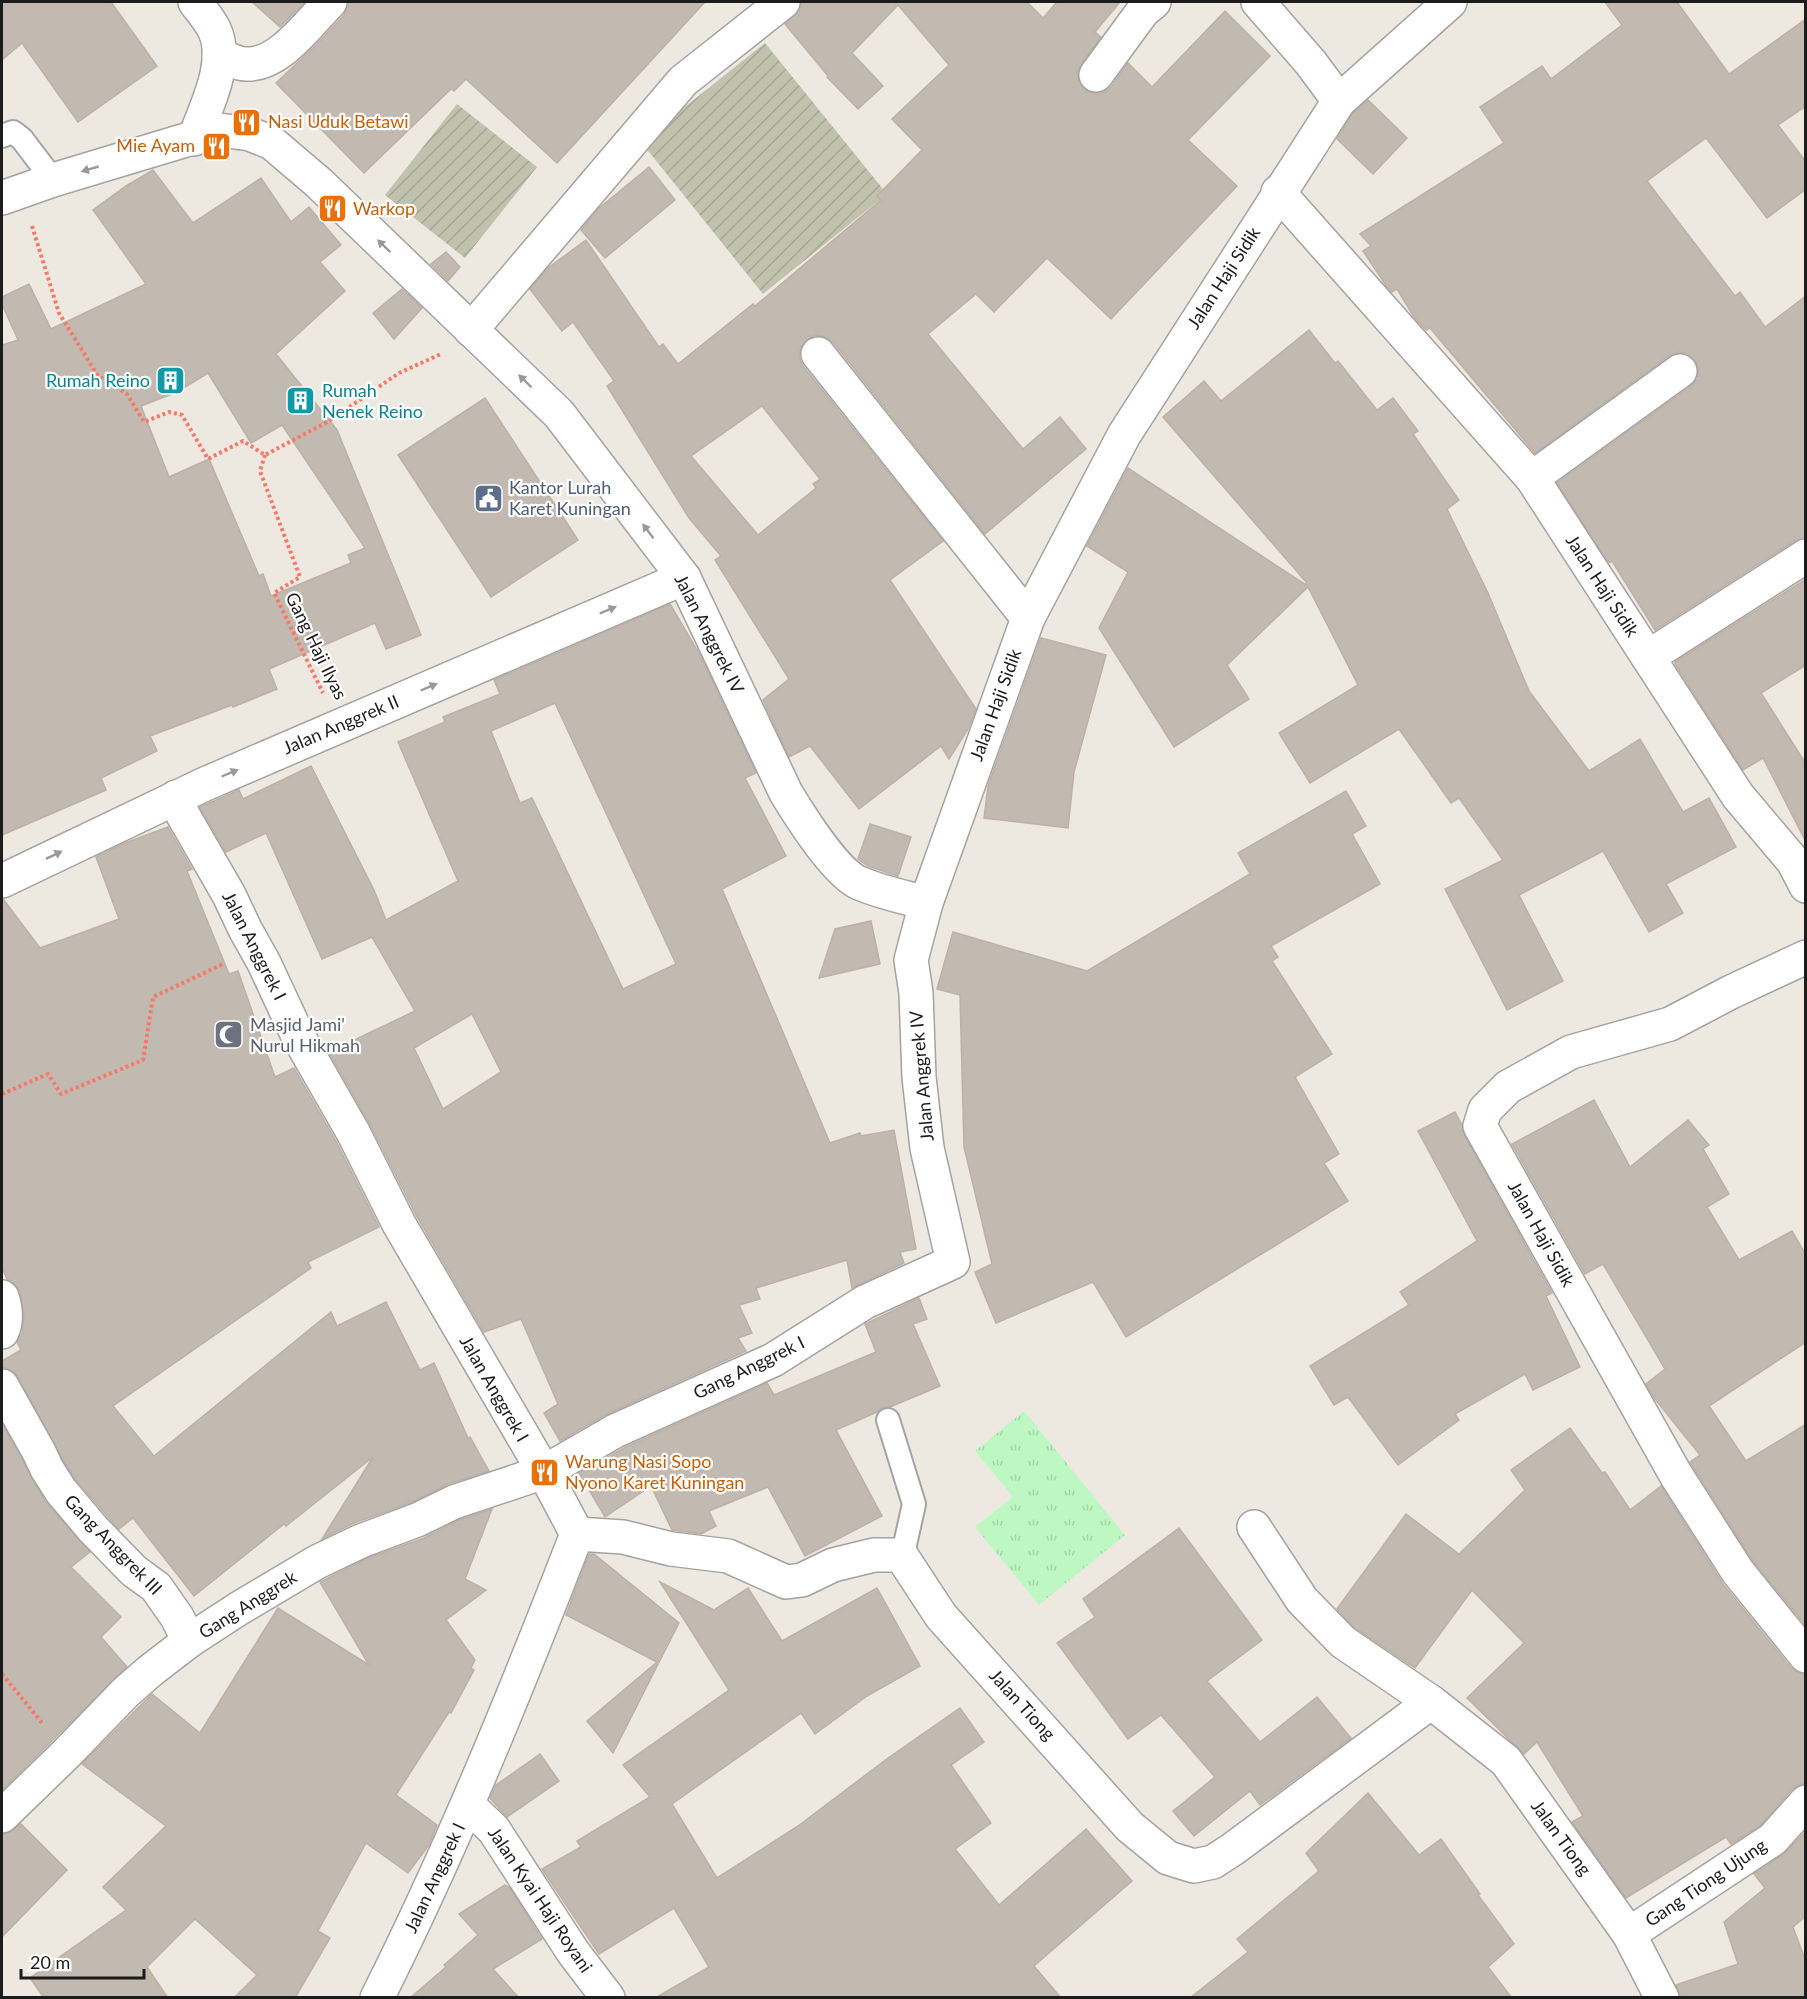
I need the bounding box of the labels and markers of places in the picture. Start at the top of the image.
restaurant icon: Nasi Uduk Betawi [231,106,263,138]
place label: Nasi Uduk Betawi [268,110,409,132]
restaurant icon: Mie Ayam [200,130,232,162]
place label: Mie Ayam [116,134,195,156]
restaurant icon: Warkop [316,193,348,225]
place label: Warkop [353,197,415,219]
building icon: Rumah Reino [155,365,187,397]
place label: Rumah Reino [46,369,150,391]
place label: Rumah Nenek Reino [322,379,423,422]
building icon: Rumah Nenek Reino [285,385,317,417]
place label: Kantor Lurah Karet Kuningan [509,476,631,519]
public building icon: Kantor Lurah Karet Kuningan [472,482,504,514]
place label: Masjid Jami' Nurul Hikmah [250,1013,360,1056]
mosque icon: Masjid Jami' Nurul Hikmah [213,1019,245,1051]
place label: Warung Nasi Sopo Nyono Karet Kuningan [565,1450,744,1493]
restaurant icon: Warung Nasi Sopo Nyono Karet Kuningan [528,1456,560,1488]

